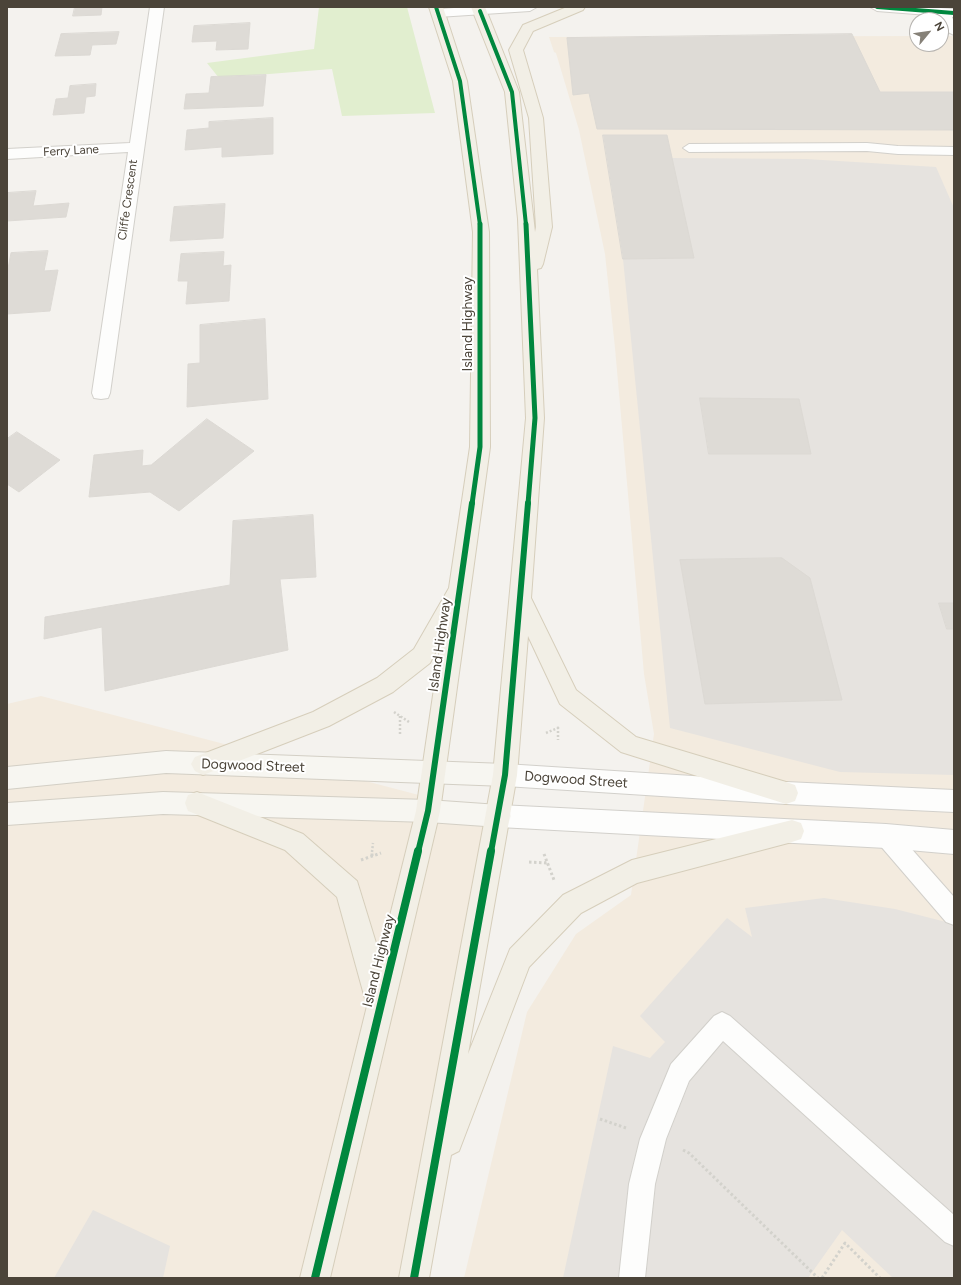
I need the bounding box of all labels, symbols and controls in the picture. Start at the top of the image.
north arrow [909,12,949,52]
text: N [931,20,947,33]
street label: Ferry Lane [43,142,99,160]
street label: Cliffe Crescent [115,159,141,241]
street label: Island Highway [460,277,476,371]
street label: Island Highway [425,597,455,693]
street label: Dogwood Street [201,756,305,776]
street label: Dogwood Street [524,768,628,792]
street label: Island Highway [359,913,399,1009]

